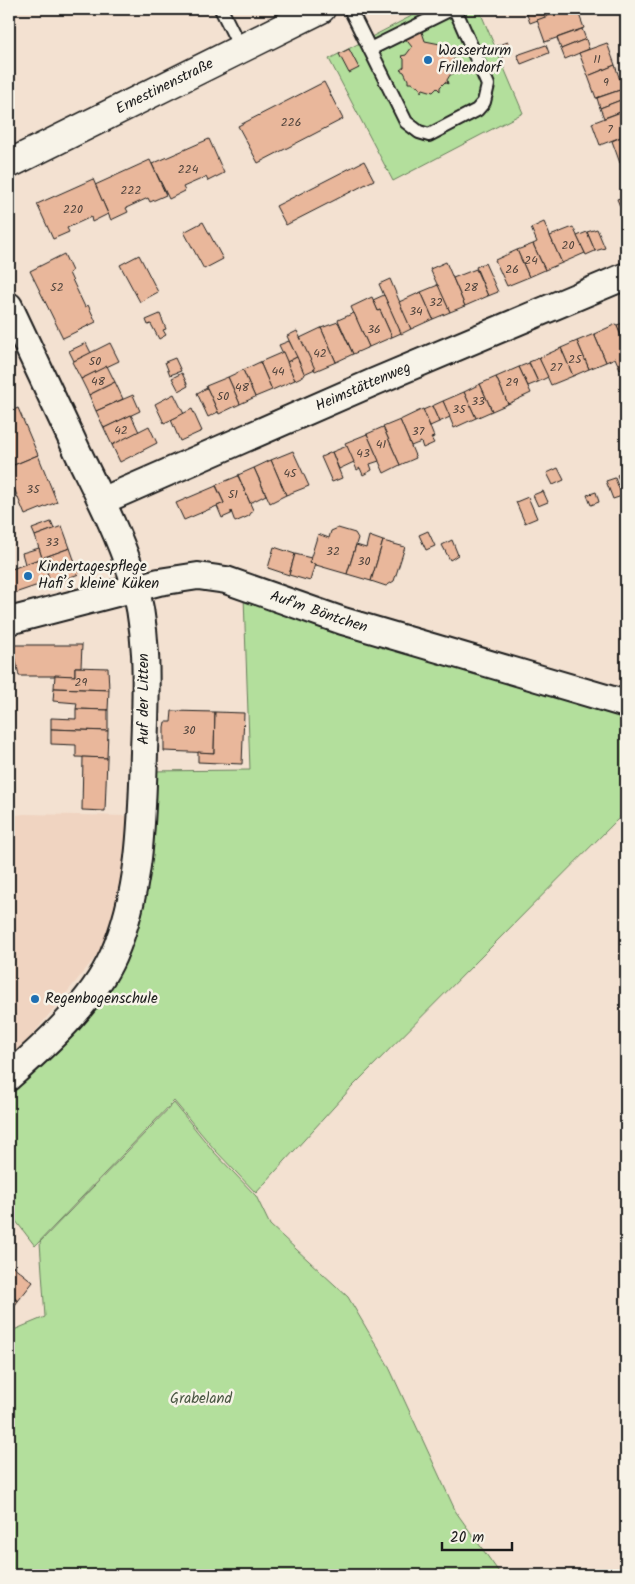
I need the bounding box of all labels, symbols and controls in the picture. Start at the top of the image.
place label: Wasserturm Frillendorf [438,39,511,80]
house number: 11 [593,50,601,69]
street label: Ernestinenstraße [112,52,218,121]
marker: Wasserturm Frillendorf [422,54,434,66]
house number: 9 [603,73,609,92]
house number: 226 [281,113,301,132]
house number: 7 [607,120,613,139]
house number: 224 [178,160,199,179]
house number: 222 [121,181,141,200]
house number: 220 [63,200,83,219]
house number: 20 [562,236,574,255]
house number: 24 [524,251,538,270]
house number: 26 [505,260,519,279]
house number: 52 [50,278,64,297]
house number: 28 [464,278,479,297]
house number: 32 [429,293,443,312]
house number: 34 [409,302,423,321]
house number: 36 [367,320,381,339]
house number: 42 [313,344,327,363]
house number: 25 [568,350,583,369]
house number: 50 [89,352,101,371]
street label: Heimstättenweg [312,356,415,418]
house number: 27 [550,358,563,377]
house number: 44 [271,362,285,381]
house number: 48 [91,372,106,391]
house number: 29 [506,373,519,392]
house number: 48 [235,378,250,397]
house number: 50 [217,387,229,406]
house number: 33 [471,392,485,411]
house number: 35 [452,400,467,419]
house number: 42 [114,421,128,440]
house number: 37 [412,422,425,441]
house number: 41 [376,435,386,454]
house number: 43 [356,444,370,463]
house number: 45 [283,464,298,483]
house number: 35 [26,480,41,499]
house number: 51 [228,485,238,504]
house number: 33 [45,533,59,552]
house number: 32 [326,542,340,561]
house number: 30 [358,552,370,571]
place label: Kindertagespflege Hafi’s kleine Küken [38,555,159,596]
marker: Kindertagespflege Hafi’s kleine Küken [22,570,34,582]
street label: Auf'm Böntchen [267,584,371,640]
street label: Auf der Litten [132,653,156,745]
house number: 29 [75,673,88,692]
house number: 30 [183,721,195,740]
place label: Regenbogenschule [45,987,158,1011]
marker: Regenbogenschule [29,993,41,1005]
park label: Grabeland [170,1387,233,1411]
scale bar [442,1519,512,1551]
text: 20 m [450,1526,484,1550]

